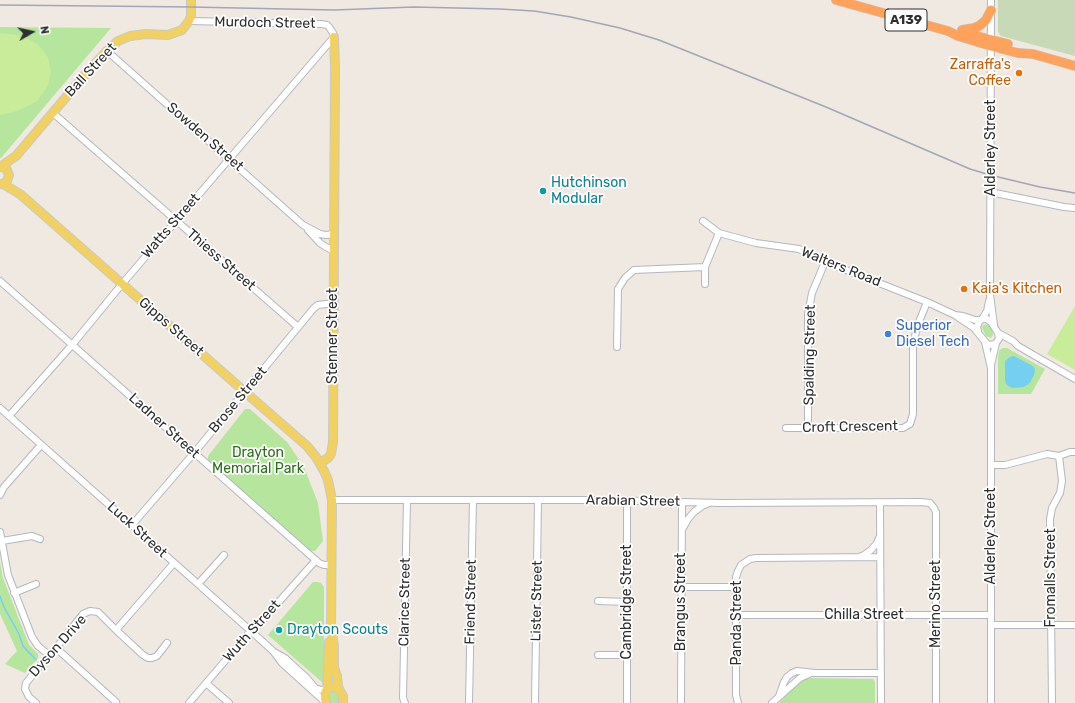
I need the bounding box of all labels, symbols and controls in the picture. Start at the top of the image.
road number: A139 [885,9,927,31]
north arrow [12,12,52,52]
street label: Murdoch Street [214,14,316,32]
text: N [37,25,51,35]
street label: Ball Street [62,39,120,101]
place label: Zarraffa's Coffee [950,57,1011,90]
marker: Zarraffa's Coffee [1014,68,1024,78]
street label: Sowden Street [163,99,247,175]
street label: Alderley Street [983,100,999,196]
place label: Hutchinson Modular [551,175,627,208]
marker: Hutchinson Modular [538,186,548,196]
street label: Watts Street [138,190,204,262]
street label: Thiess Street [183,226,259,294]
street label: Walters Road [799,243,883,291]
place label: Kaia's Kitchen [972,281,1062,297]
marker: Kaia's Kitchen [959,284,969,294]
street label: Stenner Street [325,288,341,384]
street label: Gipps Street [135,294,207,360]
street label: Spalding Street [801,305,819,405]
place label: Superior Diesel Tech [896,318,970,350]
marker: Superior Diesel Tech [883,329,893,339]
street label: Brose Street [205,363,271,437]
street label: Ladner Street [125,390,203,462]
street label: Croft Crescent [802,418,898,436]
park label: Drayton Memorial Park [212,445,304,478]
street label: Alderley Street [983,488,999,584]
street label: Arabian Street [586,492,680,510]
street label: Luck Street [104,499,170,561]
street label: Fromalls Street [1043,528,1059,628]
street label: Cambridge Street [619,545,635,659]
street label: Brangus Street [673,553,689,651]
street label: Clarice Street [396,558,414,646]
street label: Friend Street [462,559,480,645]
street label: Lister Street [528,560,546,642]
street label: Merino Street [928,560,944,648]
street label: Panda Street [729,580,745,666]
street label: Wuth Street [220,597,284,665]
street label: Chilla Street [824,607,904,623]
street label: Dyson Drive [26,611,90,681]
place label: Drayton Scouts [287,622,388,638]
marker: Drayton Scouts [274,625,284,635]

